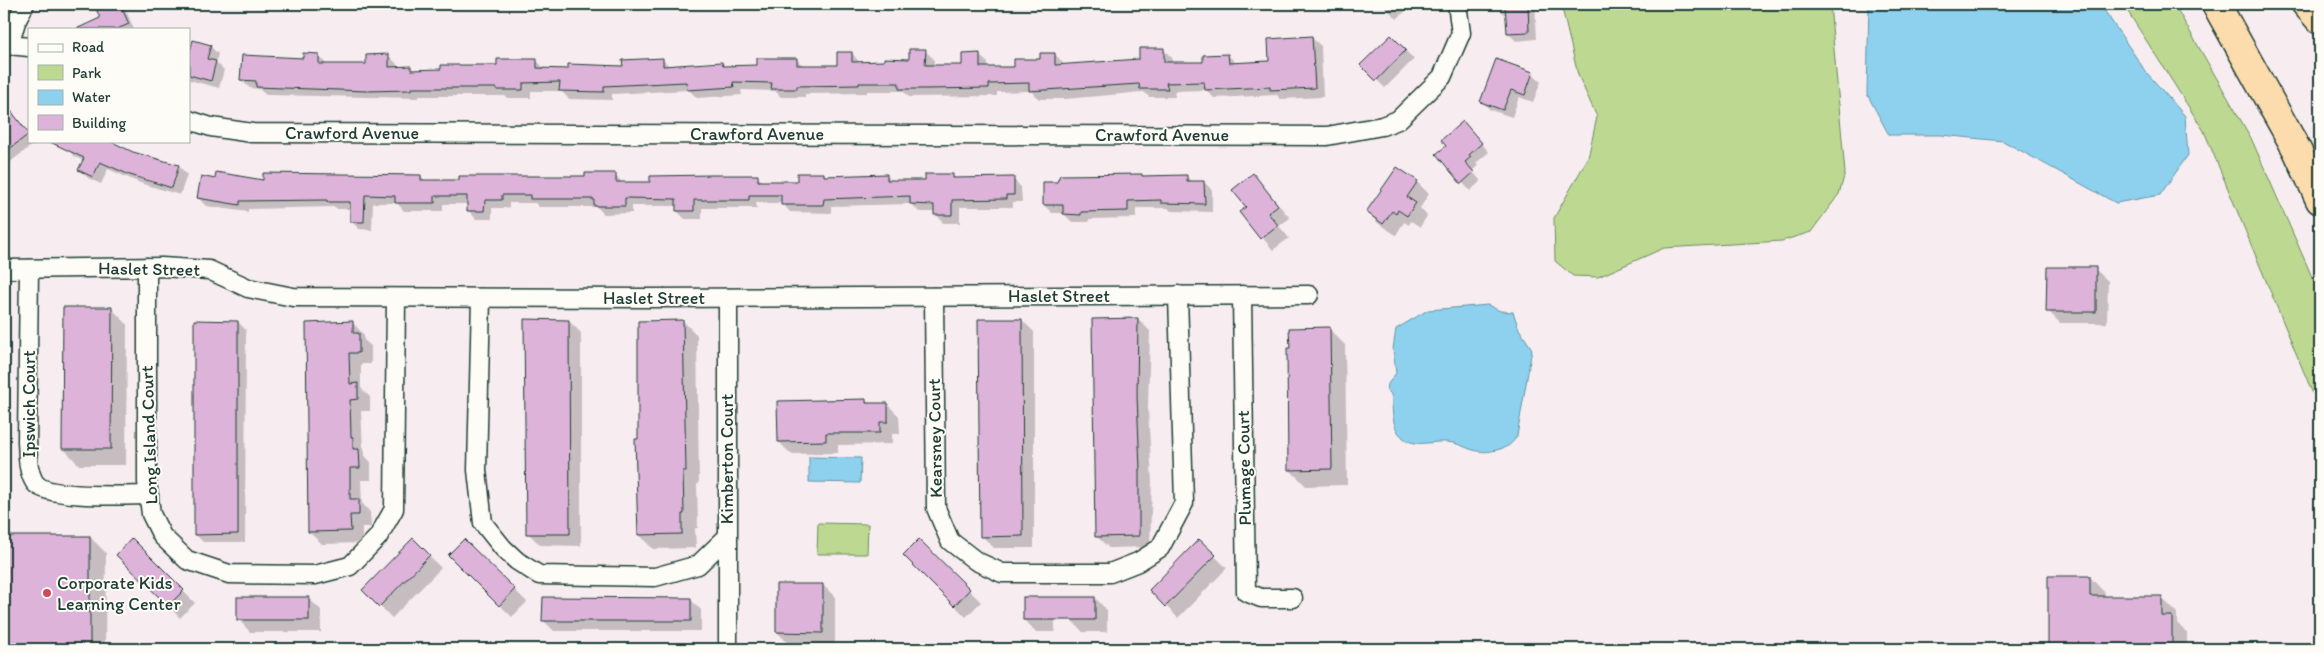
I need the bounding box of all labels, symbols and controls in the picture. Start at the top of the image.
legend [28,28,190,142]
text: Road [72,38,105,56]
text: Park [72,64,102,82]
text: Water [72,88,111,106]
text: Building [72,114,126,132]
street label: Crawford Avenue [285,122,419,144]
street label: Crawford Avenue [690,123,824,145]
street label: Crawford Avenue [1095,124,1229,146]
street label: Haslet Street [98,257,200,281]
street label: Haslet Street [1008,285,1110,307]
street label: Haslet Street [603,287,705,309]
street label: Ipswich Court [18,350,40,458]
street label: Long Island Court [136,365,162,505]
street label: Kearsney Court [923,378,947,498]
street label: Kimberton Court [716,394,738,524]
street label: Plumage Court [1232,410,1256,526]
place label: Corporate Kids Learning Center [57,572,181,615]
marker: Corporate Kids Learning Center [41,587,53,599]

